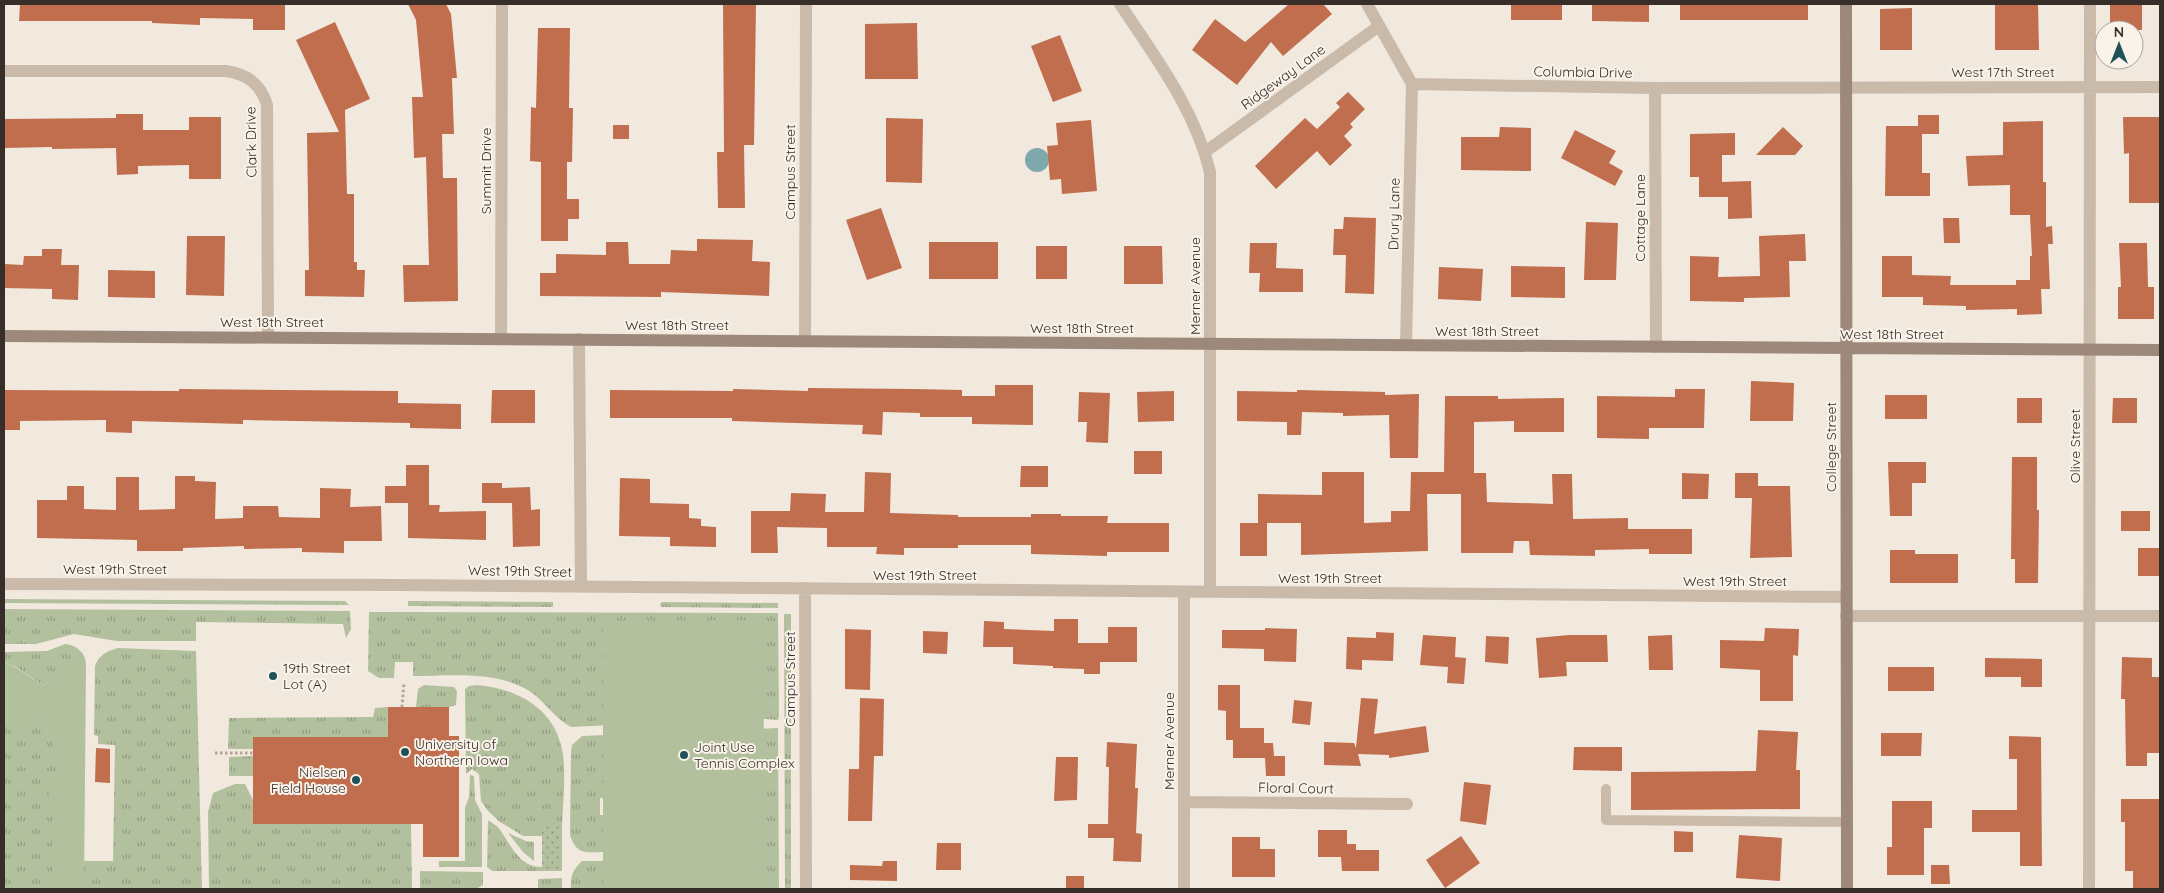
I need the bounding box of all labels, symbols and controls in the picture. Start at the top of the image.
north arrow [2094,20,2144,70]
text: N [2114,23,2124,41]
street label: Ridgeway Lane [1237,40,1329,114]
street label: Columbia Drive [1533,62,1633,82]
street label: West 17th Street [1951,63,2055,81]
street label: Clark Drive [241,106,261,178]
street label: Campus Street [781,124,799,220]
street label: Summit Drive [477,128,495,214]
street label: Cottage Lane [1631,174,1649,262]
street label: Drury Lane [1384,178,1404,250]
street label: Merner Avenue [1186,237,1204,335]
street label: West 18th Street [220,313,324,331]
street label: West 18th Street [625,316,729,334]
street label: West 18th Street [1030,319,1134,337]
street label: West 18th Street [1435,322,1539,340]
street label: West 18th Street [1840,325,1944,343]
street label: College Street [1822,402,1840,492]
street label: Olive Street [2066,409,2084,483]
street label: West 19th Street [63,560,167,578]
street label: West 19th Street [468,561,572,581]
street label: West 19th Street [873,566,977,584]
street label: West 19th Street [1278,569,1382,587]
street label: West 19th Street [1683,572,1787,590]
street label: Campus Street [781,631,799,727]
place label: 19th Street Lot (A) [283,659,351,693]
marker: 19th Street Lot (A) [267,670,279,682]
street label: Merner Avenue [1160,692,1178,790]
place label: University of Northern Iowa [415,735,508,769]
place label: Joint Use Tennis Complex [694,738,795,772]
marker: University of Northern Iowa [399,746,411,758]
marker: Joint Use Tennis Complex [678,749,690,761]
place label: Nielsen Field House [271,763,346,797]
marker: Nielsen Field House [350,774,362,786]
street label: Floral Court [1258,778,1334,798]

